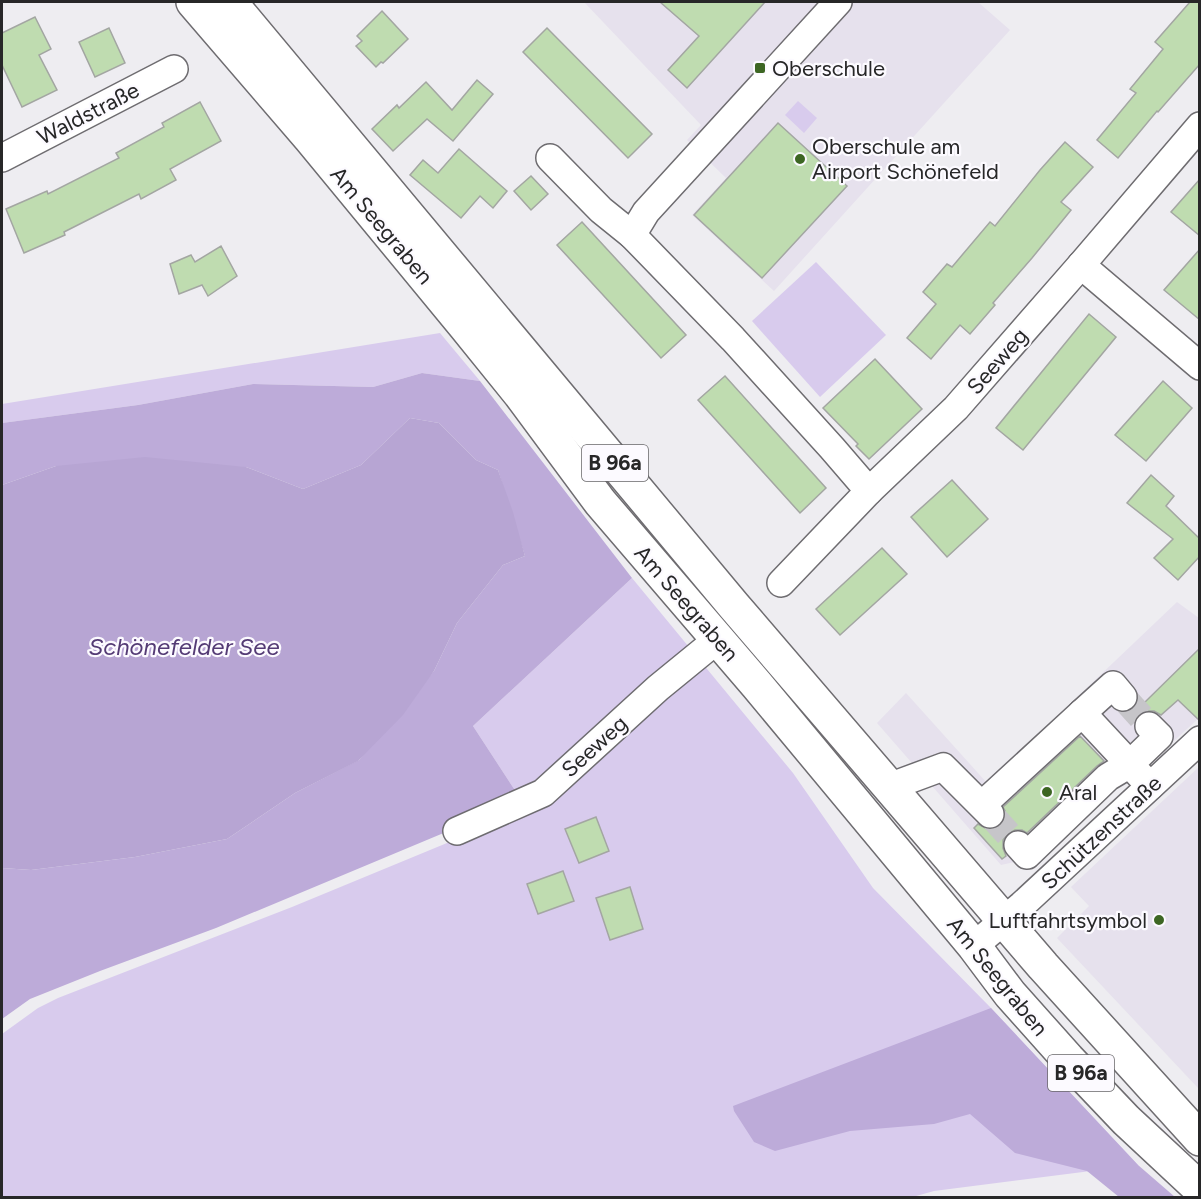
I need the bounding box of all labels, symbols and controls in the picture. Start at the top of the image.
place label: Oberschule [772,55,885,82]
marker: Oberschule [753,61,767,75]
street label: Waldstraße [33,76,144,151]
place label: Oberschule am Airport Schönefeld [812,133,999,185]
marker: Oberschule am Airport Schönefeld [793,152,807,166]
street label: Am Seegraben [325,161,439,290]
street label: Seeweg [961,323,1034,400]
road number: B 96a [582,445,648,481]
street label: Am Seegraben [629,540,744,667]
water label: Schönefelder See [88,632,280,661]
street label: Seeweg [556,710,633,783]
street label: Schützenstraße [1035,770,1167,895]
place label: Aral [1059,779,1097,806]
marker: Aral [1040,785,1054,799]
place label: Luftfahrtsymbol [989,907,1147,934]
street label: Am Seegraben [941,911,1054,1041]
marker: Luftfahrtsymbol [1152,913,1166,927]
road number: B 96a [1048,1055,1114,1091]

